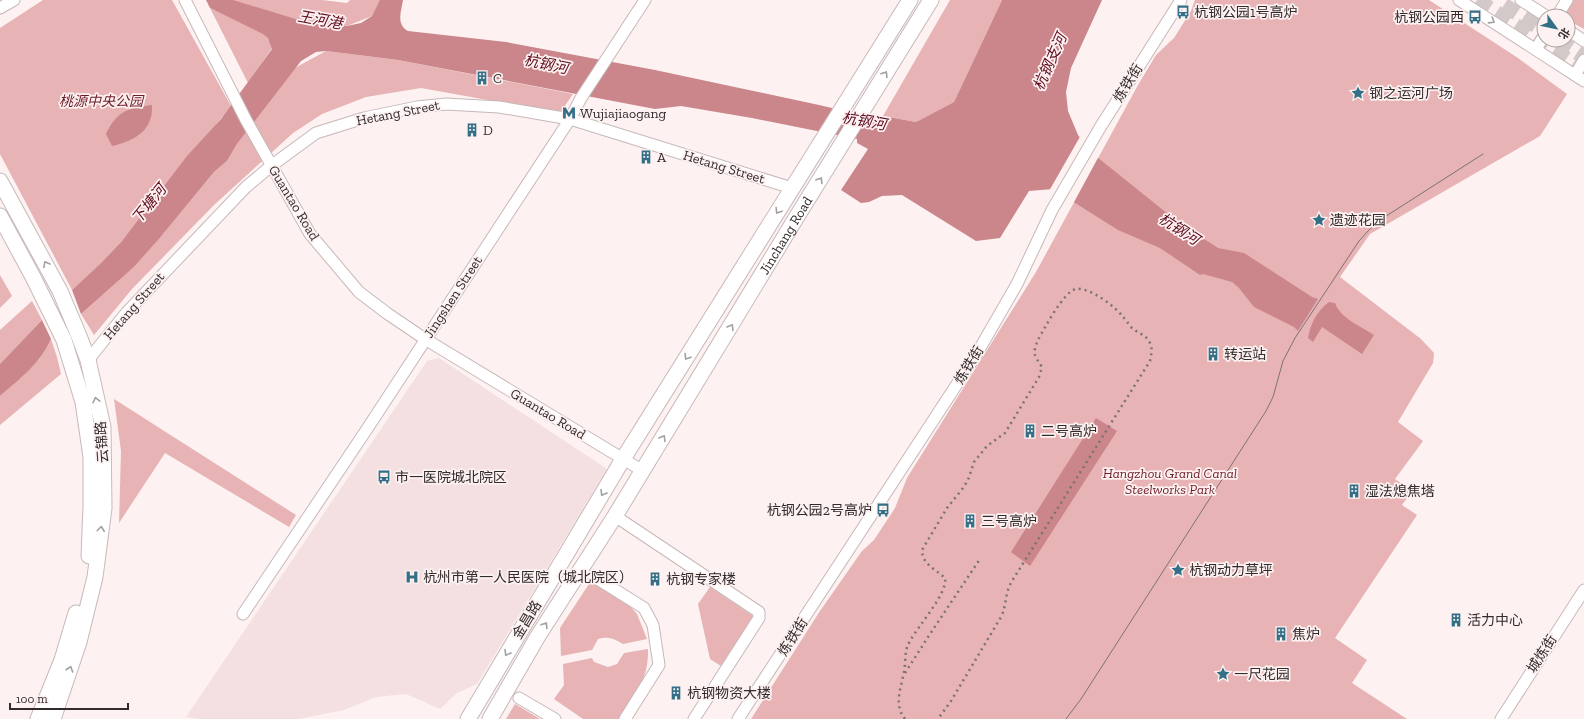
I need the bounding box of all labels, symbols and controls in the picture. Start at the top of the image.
bus stop icon: 杭钢公园1号高炉 [1175,4,1191,20]
place label: 杭钢公园1号高炉 [1194,4,1297,21]
water label: 王河港 [296,7,346,33]
north arrow [1536,8,1576,48]
place label: 杭钢公园西 [1394,9,1464,26]
bus stop icon: 杭钢公园西 [1467,9,1483,25]
one-way arrow [1488,16,1495,24]
text: 北 [1556,25,1572,41]
water label: 杭钢支河 [1030,28,1072,93]
water label: 杭钢河 [522,51,573,78]
street label: 炼铁街 [1110,61,1146,105]
building icon: C [474,70,490,86]
place label: C [493,70,502,87]
one-way arrow [881,71,888,78]
place icon: 钢之运河广场 [1350,85,1366,101]
place label: 钢之运河广场 [1369,85,1453,102]
park label: 桃源中央公园 [59,93,145,110]
street label: Hetang Street [355,96,442,129]
metro station icon: Wujiajiaogang [561,105,577,121]
place label: Wujiajiaogang [580,105,667,122]
water label: 杭钢河 [840,108,891,134]
building icon: D [464,122,480,138]
place label: D [483,122,493,139]
street label: Hetang Street [681,147,768,188]
building icon: A [638,149,654,165]
place label: A [657,149,667,166]
street label: Guantao Road [265,162,323,244]
one-way arrow [815,177,823,184]
water label: 下塘河 [128,179,172,227]
street label: Jinchang Road [755,193,816,277]
one-way arrow [775,207,783,214]
water label: 杭钢河 [1155,209,1205,250]
place icon: 遗迹花园 [1311,212,1327,228]
place label: 遗迹花园 [1330,212,1386,229]
street label: Jingshen Street [420,252,486,341]
one-way arrow [43,261,50,269]
street label: Hetang Street [100,268,169,343]
one-way arrow [726,324,733,331]
street label: 炼铁街 [951,343,987,387]
building icon: 转运站 [1205,346,1221,362]
place label: 转运站 [1224,346,1266,363]
one-way arrow [684,353,692,360]
street label: Guantao Road [507,385,589,443]
one-way arrow [93,396,101,403]
street label: 云锦路 [92,420,112,464]
building icon: 二号高炉 [1022,423,1038,439]
place label: 二号高炉 [1041,423,1097,440]
one-way arrow [658,435,666,442]
park label: Hangzhou Grand Canal Steelworks Park [1103,465,1237,498]
bus stop icon: 市一医院城北院区 [376,469,392,485]
place label: 市一医院城北院区 [395,469,507,486]
building icon: 湿法熄焦塔 [1346,483,1362,499]
place label: 湿法熄焦塔 [1365,483,1435,500]
one-way arrow [600,489,607,496]
place label: 杭钢公园2号高炉 [767,502,872,519]
bus stop icon: 杭钢公园2号高炉 [875,502,891,518]
building icon: 三号高炉 [962,513,978,529]
place label: 三号高炉 [981,513,1037,530]
one-way arrow [96,526,105,532]
place icon: 杭钢动力草坪 [1170,562,1186,578]
place label: 杭钢动力草坪 [1189,562,1273,579]
hospital icon: 杭州市第一人民医院（城北院区） [404,569,420,585]
place label: 杭州市第一人民医院（城北院区） [423,569,633,586]
building icon: 杭钢专家楼 [647,571,663,587]
place label: 杭钢专家楼 [666,571,736,588]
street label: 金昌路 [509,598,545,642]
building icon: 活力中心 [1448,612,1464,628]
place label: 活力中心 [1467,612,1523,629]
street label: 炼铁街 [774,615,812,659]
one-way arrow [541,622,548,629]
building icon: 焦炉 [1273,626,1289,642]
place label: 焦炉 [1292,626,1320,643]
street label: 城炼街 [1523,632,1561,676]
one-way arrow [505,649,512,656]
one-way arrow [65,665,74,672]
place icon: 一尺花园 [1215,666,1231,682]
place label: 一尺花园 [1234,666,1290,683]
scale bar [10,685,128,711]
building icon: 杭钢物资大楼 [668,685,684,701]
place label: 杭钢物资大楼 [687,685,771,702]
text: 100 m [16,692,48,706]

